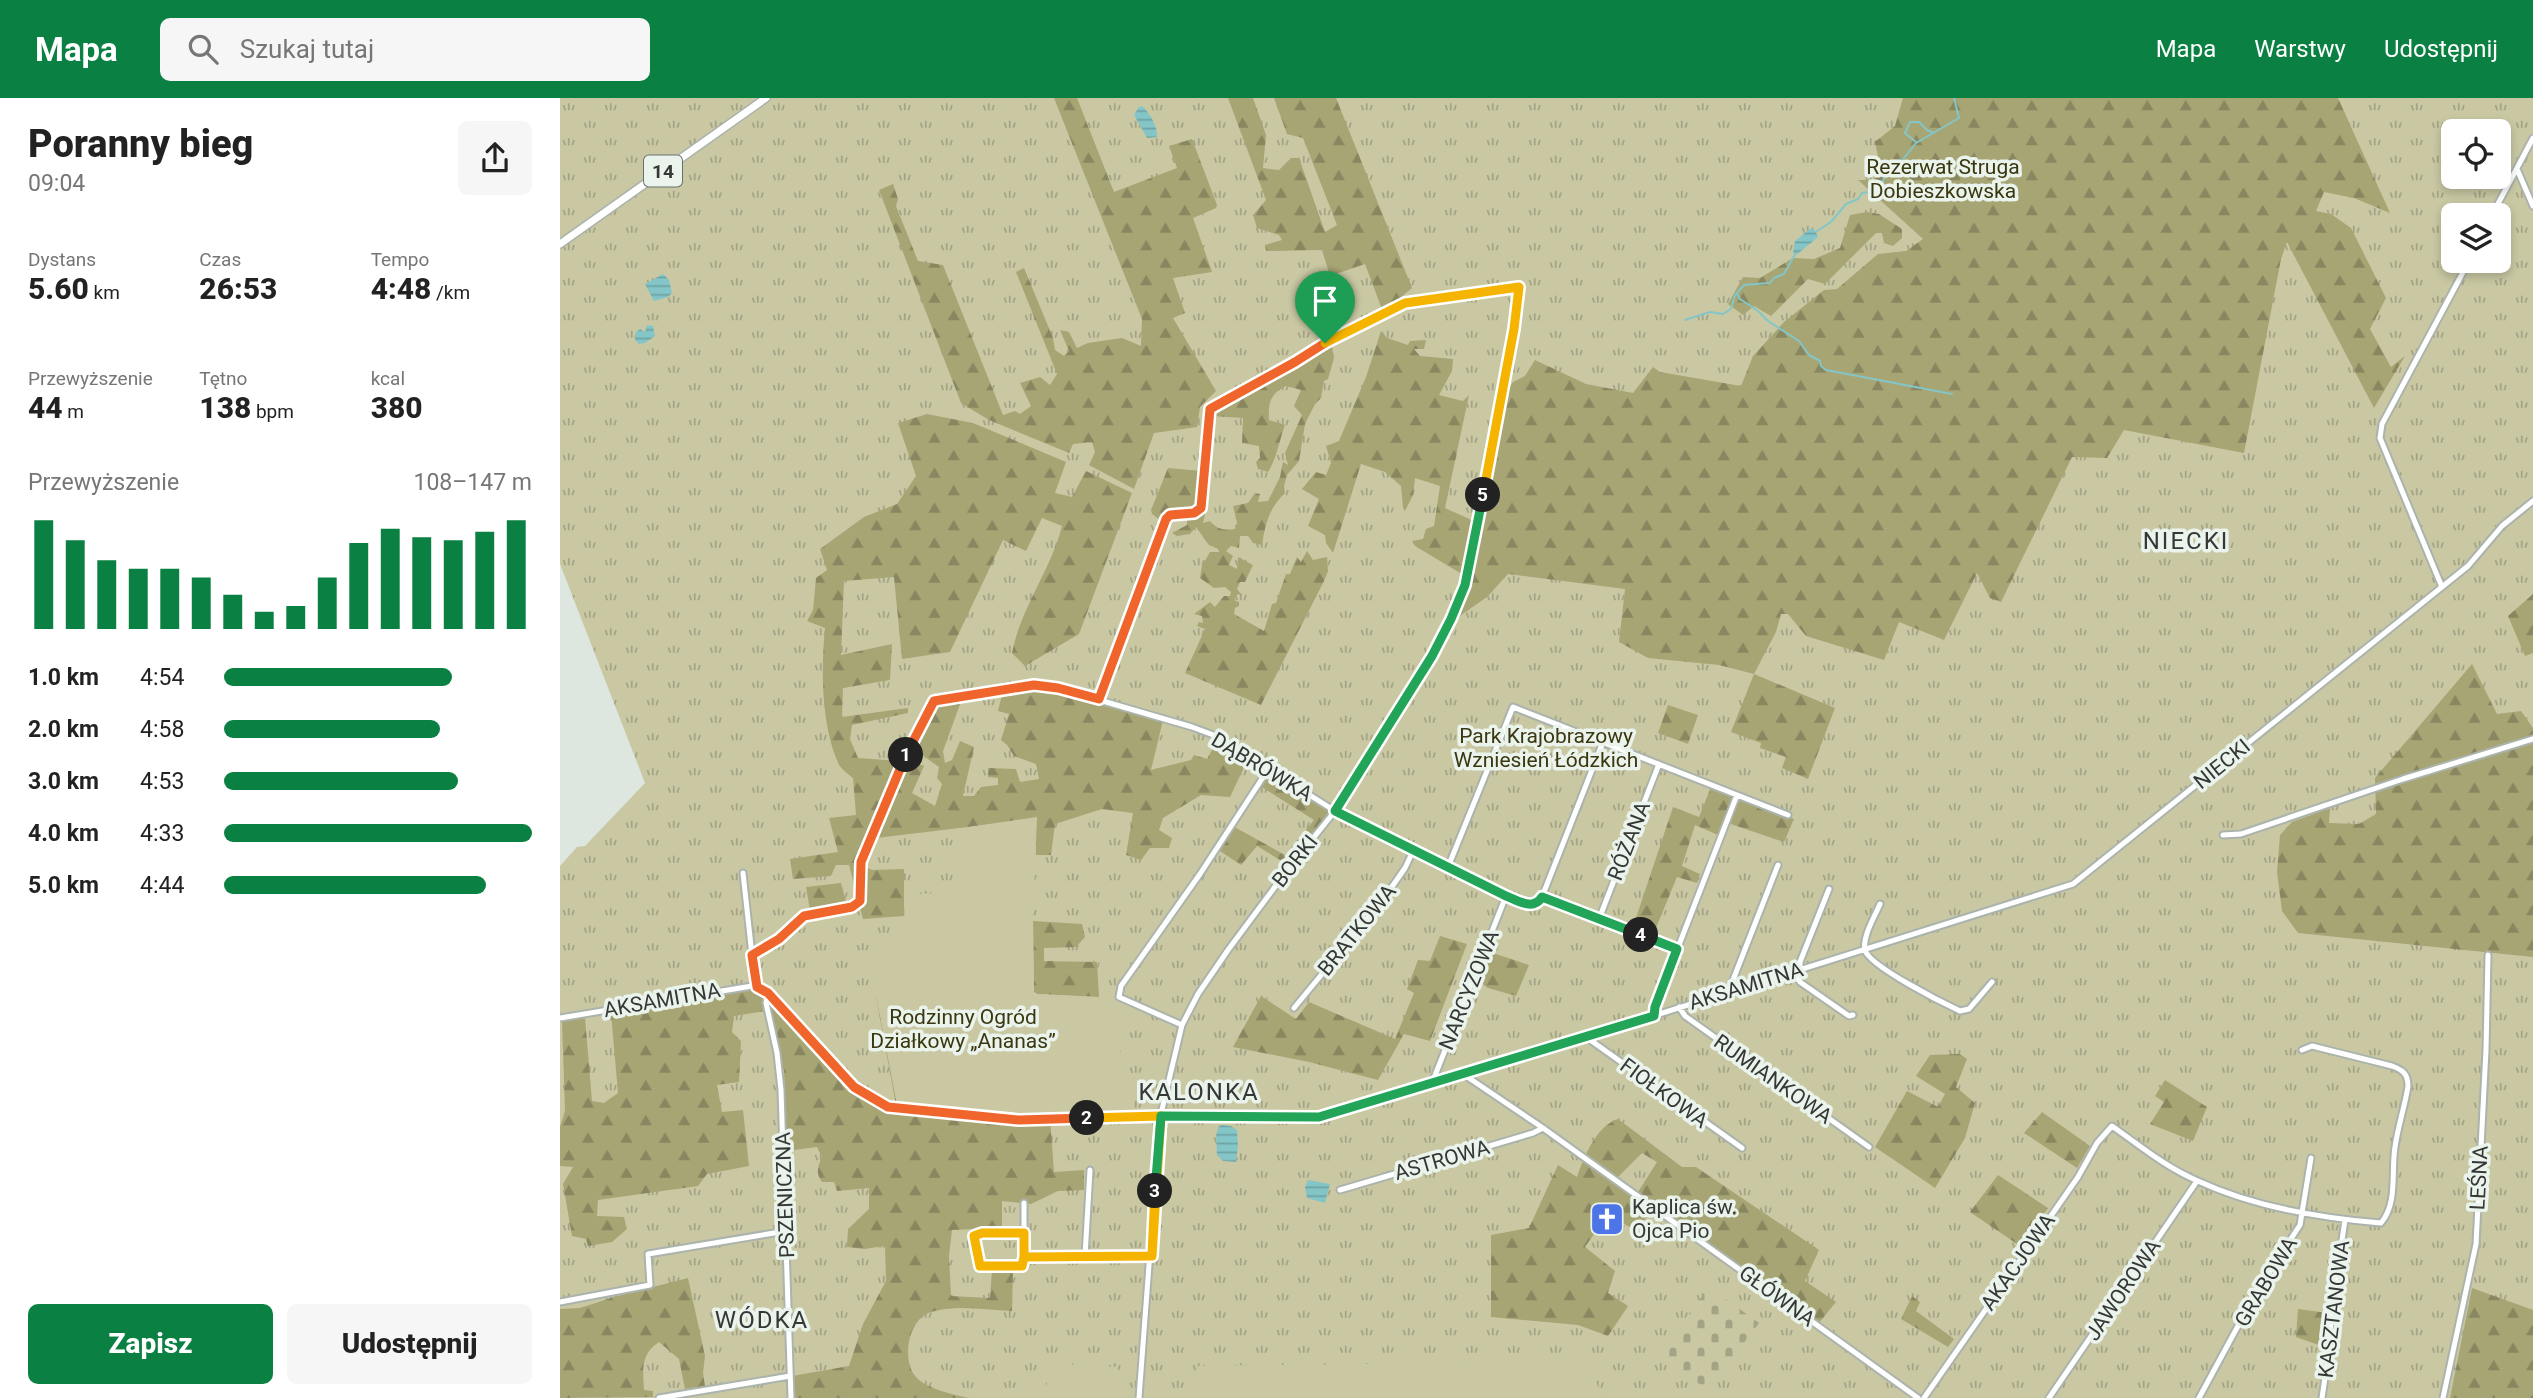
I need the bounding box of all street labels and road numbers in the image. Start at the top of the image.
road number: 14 [644,156,682,186]
street label: DĄBRÓWKA [1207,728,1317,807]
street label: NIECKI [2189,734,2255,794]
street label: RÓŻANA [1603,798,1655,884]
street label: BORKI [1267,830,1323,892]
street label: BRATKOWA [1313,879,1401,980]
street label: NARCYZOWA [1434,926,1504,1053]
street label: AKSAMITNA [1686,957,1806,1015]
street label: AKSAMITNA [602,978,723,1022]
street label: RUMIANKOWA [1709,1029,1837,1129]
street label: FIOŁKOWA [1616,1053,1713,1133]
street label: PSZENICZNA [771,1131,799,1258]
street label: ASTROWA [1392,1135,1493,1185]
street label: LEŚNA [2465,1145,2493,1211]
street label: AKACJOWA [1976,1209,2060,1315]
street label: GRABOWA [2230,1233,2302,1331]
street label: JAWOROWA [2080,1235,2166,1345]
street label: KASZTANOWA [2314,1238,2354,1379]
street label: GŁÓWNA [1735,1261,1820,1332]

